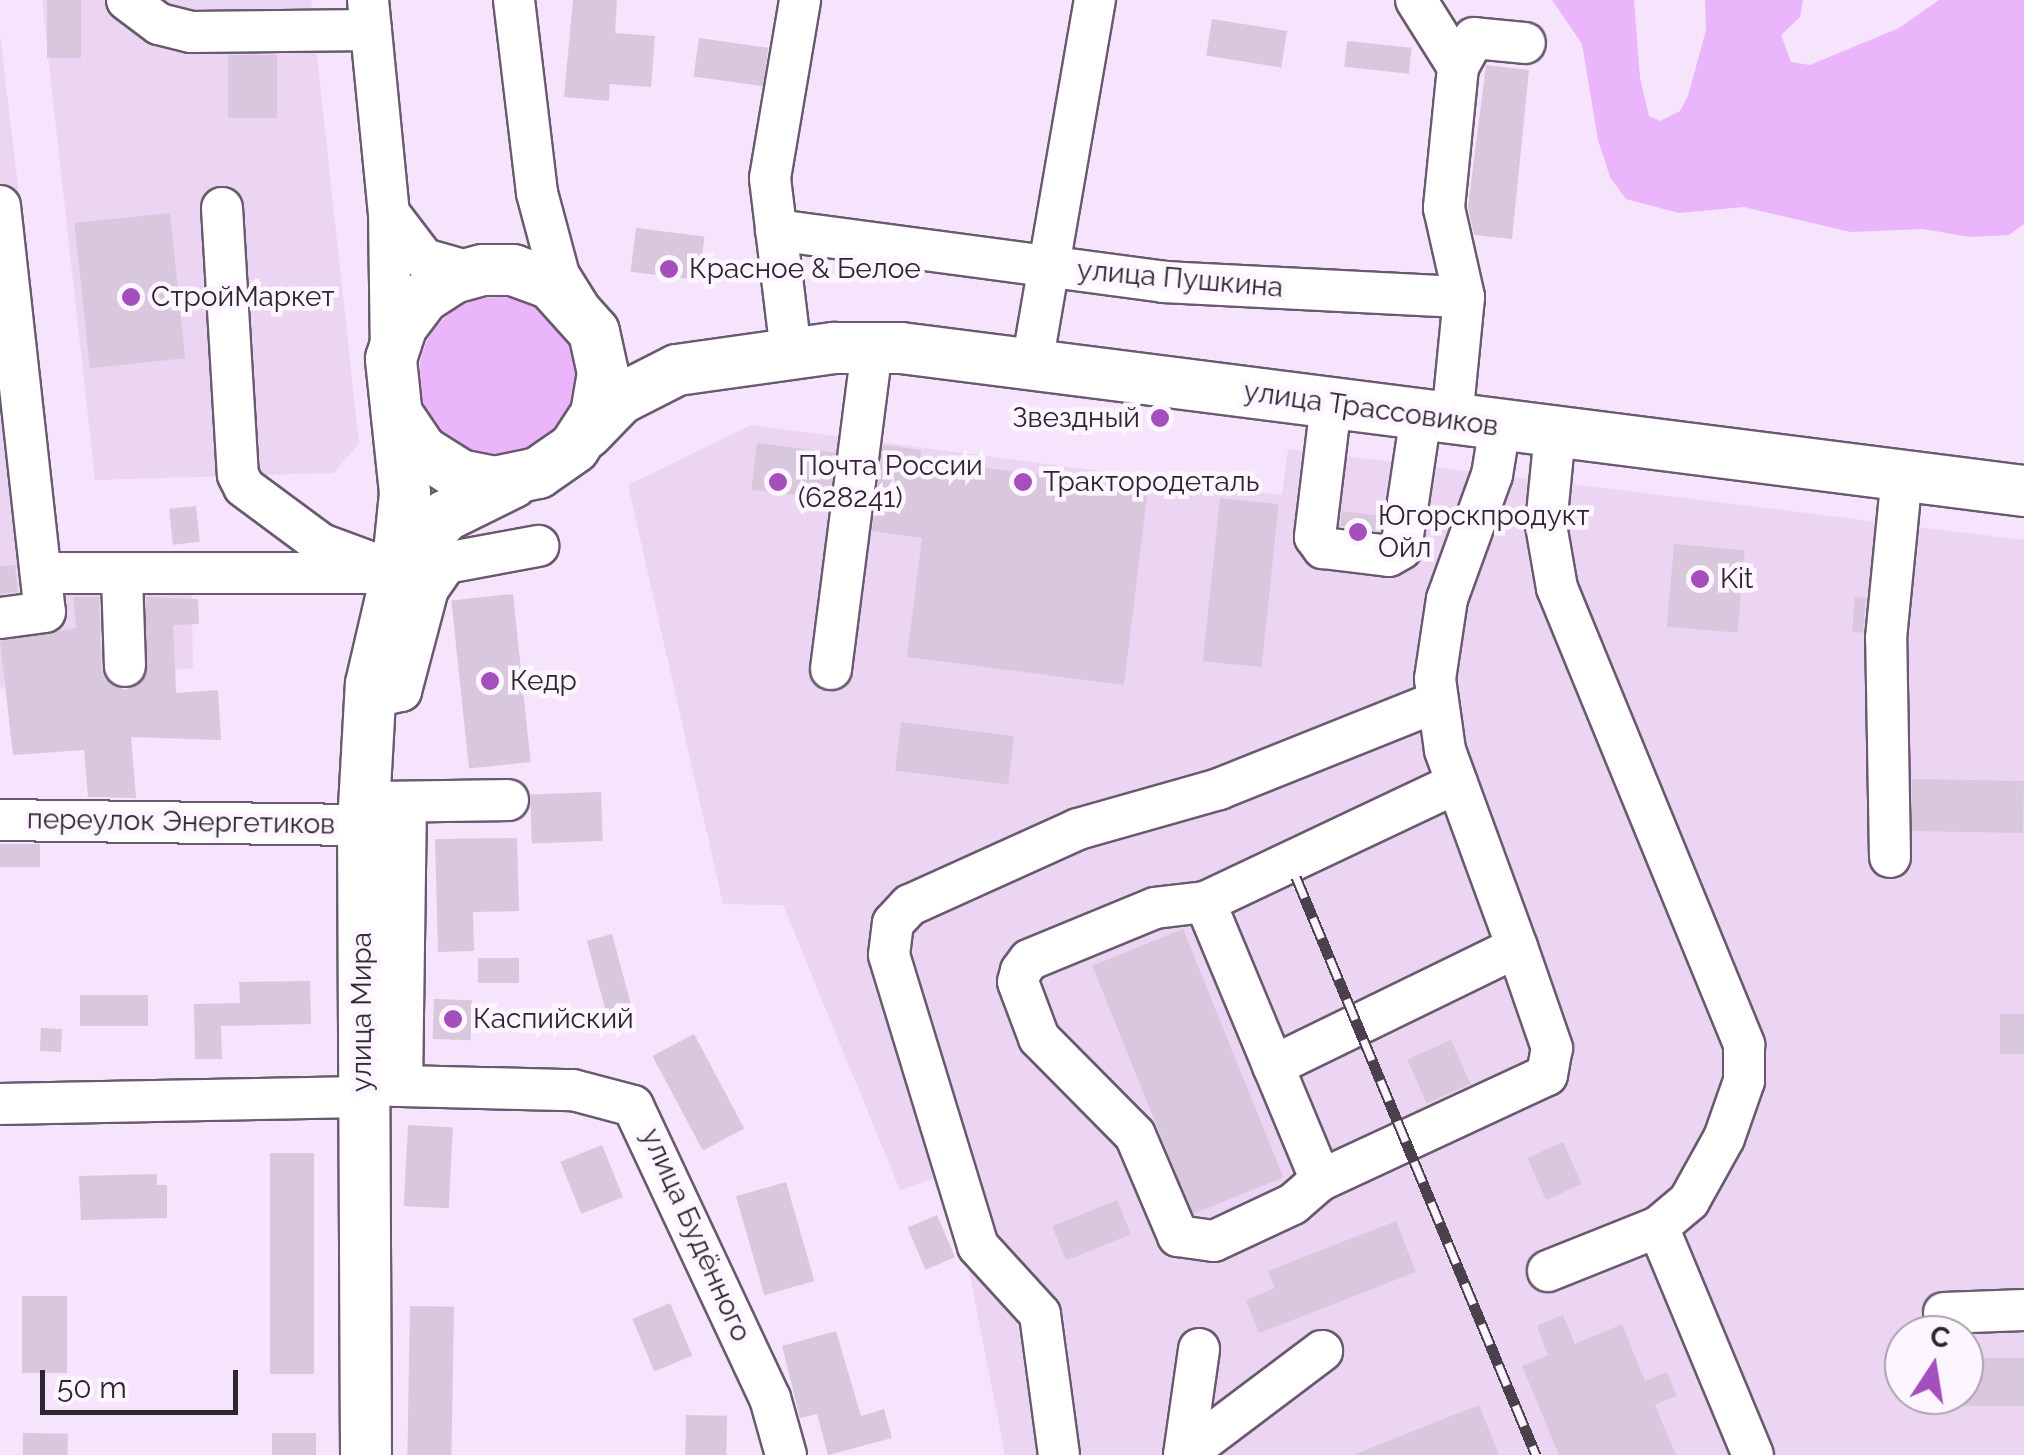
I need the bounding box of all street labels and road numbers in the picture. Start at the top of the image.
street label: улица Пушкина [1076,253,1284,305]
street label: улица Трассовиков [1241,374,1501,444]
street label: переулок Энергетиков [27,803,335,841]
street label: улица Мира [345,932,379,1092]
street label: улица Будённого [634,1123,758,1347]

